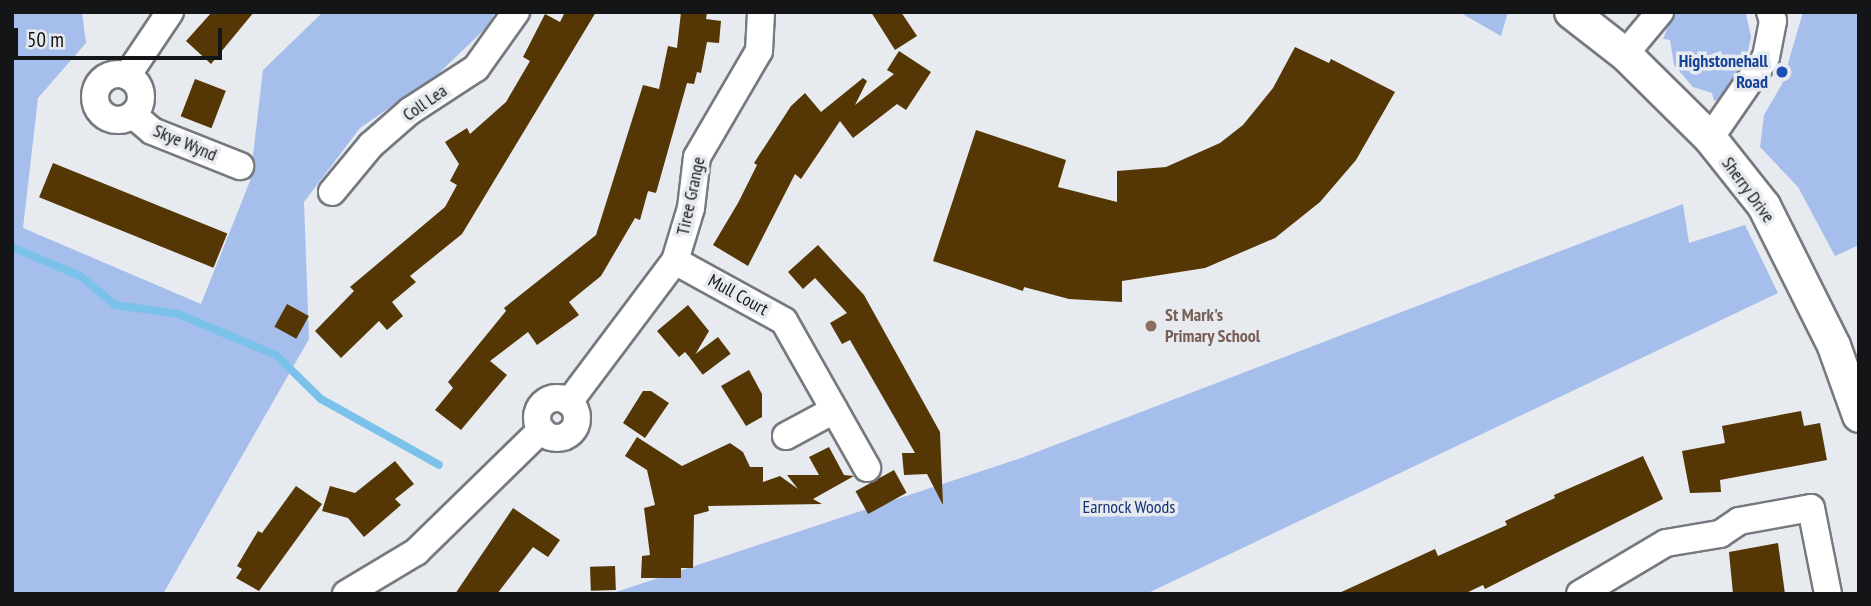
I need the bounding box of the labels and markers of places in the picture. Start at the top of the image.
place label: Highstonehall Road [1679,51,1768,94]
marker: Highstonehall Road [1774,64,1790,80]
place label: St Mark's Primary School [1165,305,1261,348]
marker: St Mark's Primary School [1143,318,1159,334]

